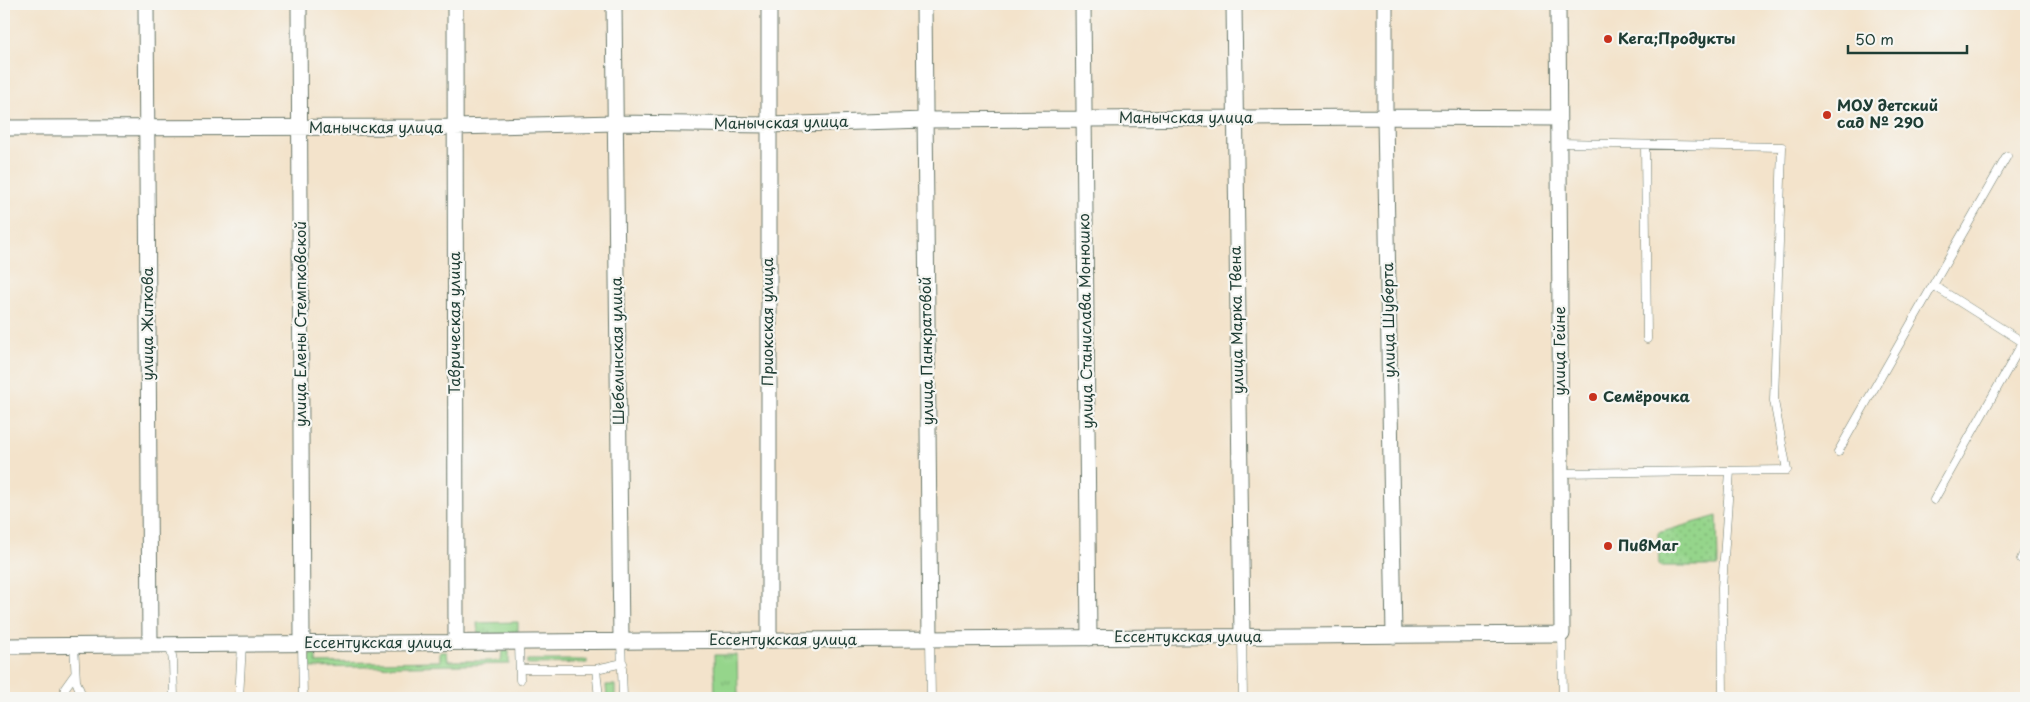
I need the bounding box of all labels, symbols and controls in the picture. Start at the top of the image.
scale bar [1848,22,1966,54]
place label: Кега;Продукты [1618,26,1735,49]
text: 50 m [1855,27,1894,50]
marker: Кега;Продукты [1602,33,1614,45]
place label: МОУ детский сад № 290 [1837,93,1938,133]
street label: Манычская улица [1119,105,1254,128]
street label: Манычская улица [713,109,849,134]
marker: МОУ детский сад № 290 [1821,109,1833,121]
street label: Манычская улица [309,115,444,138]
street label: улица Станислава Монюшко [1071,213,1098,429]
street label: улица Елены Стемпковской [288,221,311,427]
street label: улица Марка Твена [1223,245,1248,394]
street label: Таврическая улица [442,251,465,395]
street label: Приокская улица [755,257,778,386]
street label: улица Шуберта [1375,261,1400,378]
street label: улица Житкова [135,266,158,381]
street label: Шебелинская улица [604,276,629,425]
street label: улица Панкратовой [913,277,938,426]
street label: улица Гейне [1547,306,1570,396]
place label: Семёрочка [1603,384,1690,407]
marker: Семёрочка [1587,391,1599,403]
place label: ПивМаг [1618,533,1679,556]
marker: ПивМаг [1602,540,1614,552]
street label: Ессентукская улица [1114,624,1263,647]
street label: Ессентукская улица [709,627,858,650]
street label: Ессентукская улица [304,630,453,653]

